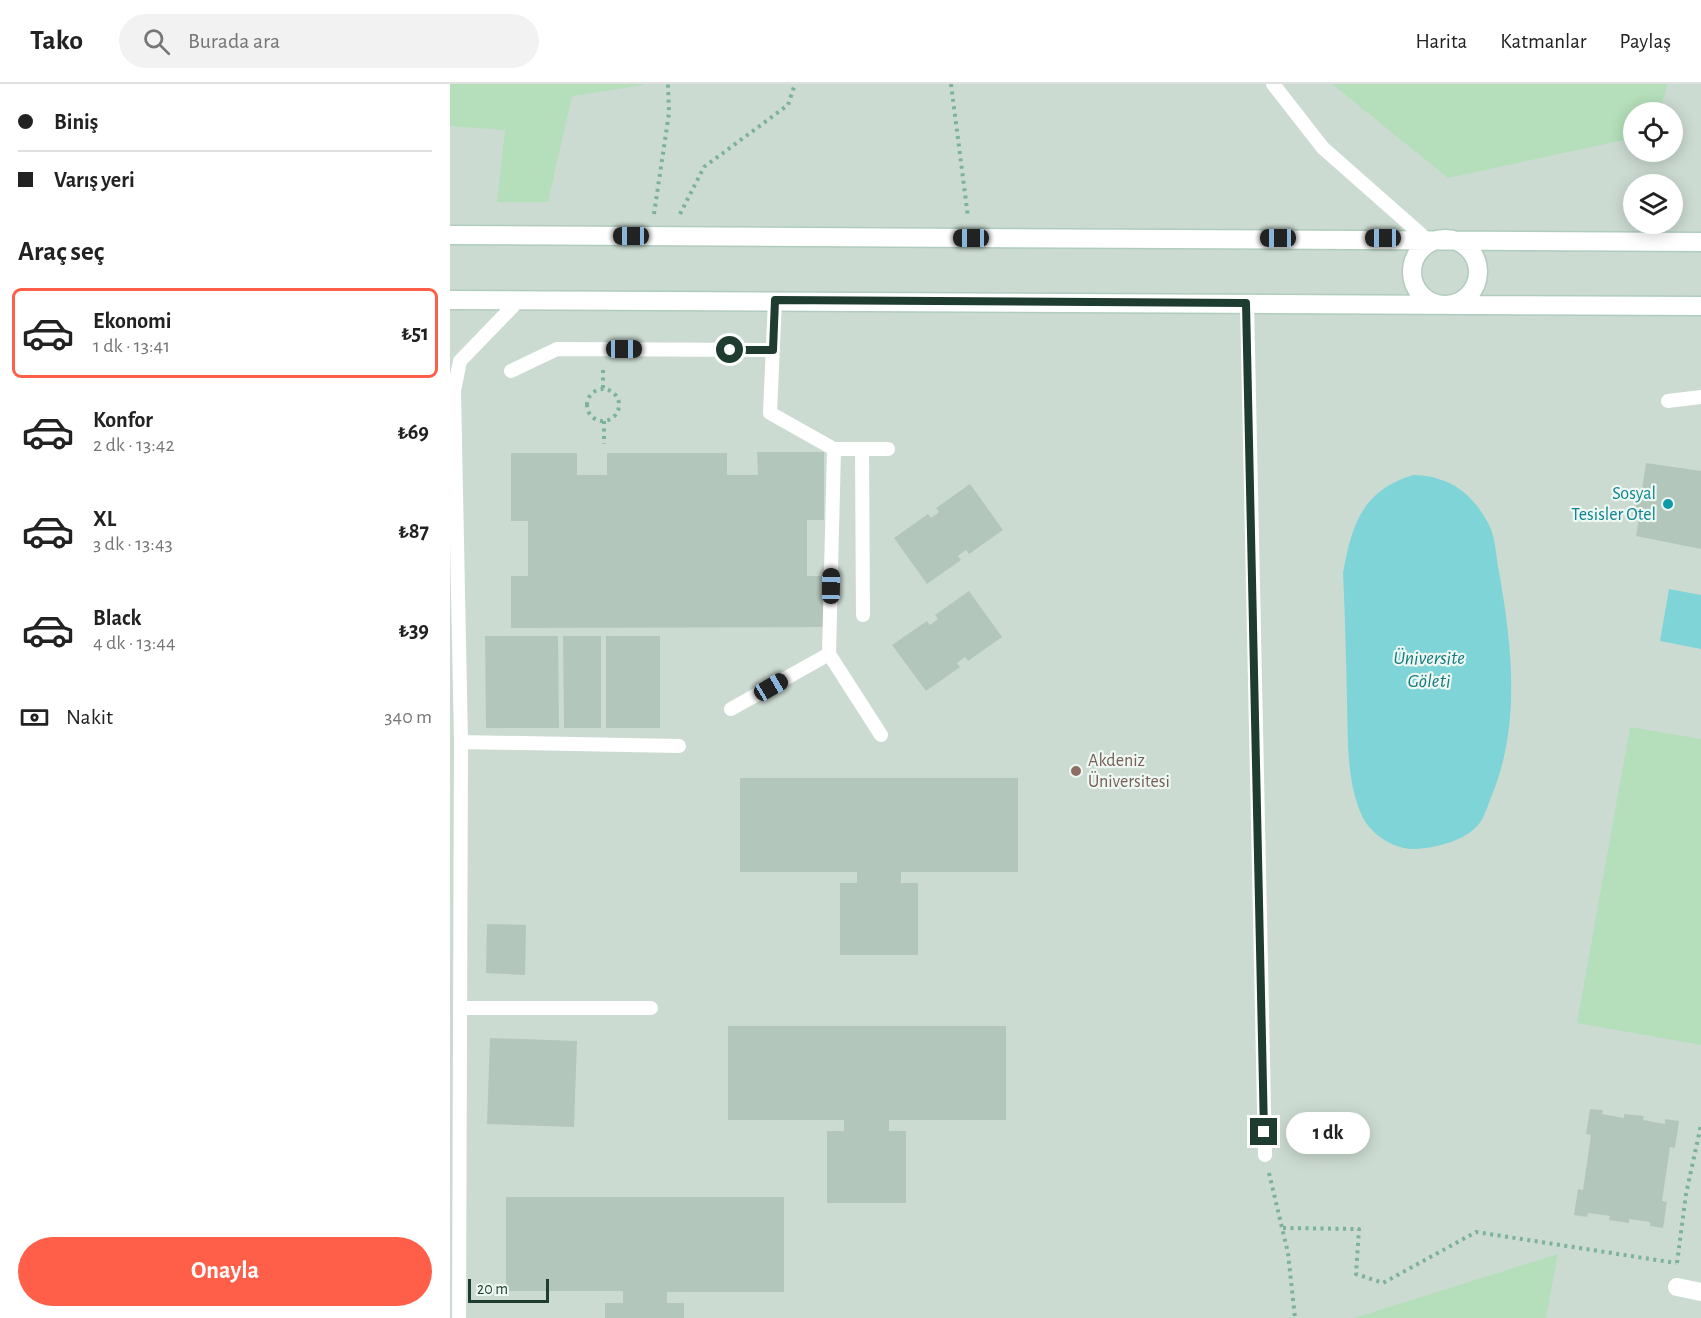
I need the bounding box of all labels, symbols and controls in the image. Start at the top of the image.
search box [119,14,539,68]
icon: search [140,25,173,58]
text: Tako [30,27,83,55]
text: Burada ara [188,30,280,52]
text: Harita [1416,31,1467,52]
text: Katmanlar [1500,31,1587,52]
text: Paylaş [1620,31,1671,52]
map controls [1623,102,1683,234]
button: locate [1623,102,1683,162]
text: Biniş [54,111,98,133]
text: Varış yeri [54,169,135,191]
button: layers [1623,174,1683,234]
car [613,227,649,245]
car [953,229,989,247]
car [1260,229,1296,247]
car [1365,229,1401,247]
text: Araç seç [18,238,104,265]
icon: car [21,306,75,360]
text: Ekonomi [93,310,172,332]
text: ₺51 [401,322,429,344]
text: 1 dk · 13:41 [93,336,170,356]
route start [716,336,743,363]
car [606,340,642,358]
icon: car [21,405,75,459]
text: Konfor [93,409,153,431]
text: ₺69 [397,421,429,443]
text: 2 dk · 13:42 [93,435,174,455]
place label: Sosyal Tesisler Otel [1571,485,1656,524]
marker: Sosyal Tesisler Otel [1661,497,1675,511]
icon: car [21,504,75,558]
text: XL [93,508,116,530]
text: ₺87 [398,520,429,542]
text: 3 dk · 13:43 [93,534,173,554]
car [822,568,840,604]
icon: car [21,603,75,657]
text: Black [93,607,141,629]
text: ₺39 [399,619,429,641]
text: 4 dk · 13:44 [93,633,176,653]
water label: Üniversite Göleti [1393,648,1465,691]
car [751,670,791,704]
icon: cash [18,701,51,734]
text: Nakit [66,706,113,728]
text: 340 m [384,707,432,727]
place label: Akdeniz Üniversitesi [1088,752,1170,791]
marker: Akdeniz Üniversitesi [1069,764,1083,778]
callout: 1 dk [1285,1111,1369,1153]
route end [1250,1118,1277,1145]
text: 1 dk [1313,1123,1343,1143]
button: Onayla [18,1237,432,1306]
scale bar [468,1276,549,1304]
text: 20 m [477,1281,508,1297]

